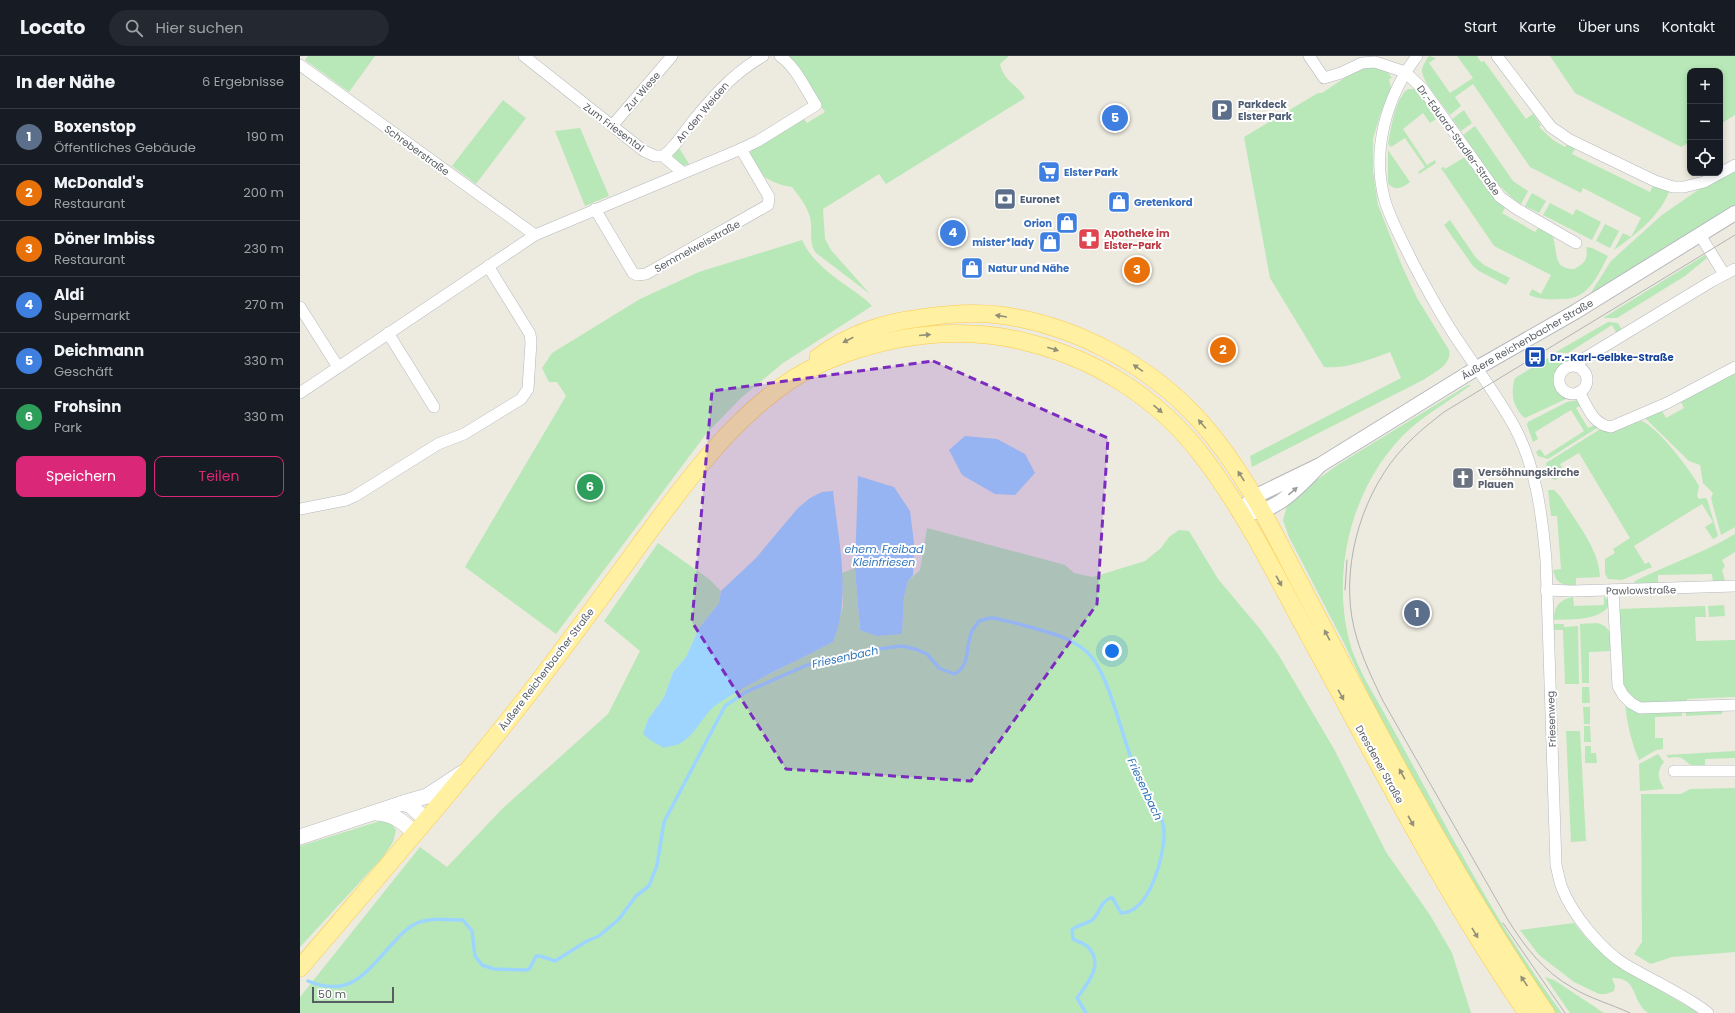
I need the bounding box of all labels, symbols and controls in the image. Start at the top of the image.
search box [109,10,389,46]
text: Locato [20,14,85,41]
icon: search [123,17,145,39]
text: Hier suchen [155,17,243,38]
text: Start [1464,17,1497,37]
text: Karte [1519,17,1556,37]
text: Über uns [1578,17,1640,37]
text: Kontakt [1662,17,1715,37]
street label: Zur Wiese [621,68,664,114]
map controls [1687,68,1723,176]
button: + [1687,68,1723,104]
text: In der Nähe [16,70,115,94]
text: 6 Ergebnisse [202,72,284,91]
street label: An den Weiden [672,79,732,146]
street label: Dr.-Eduard-Stadler-Straße [1413,82,1504,199]
parking icon: Parkdeck Elster Park [1209,97,1235,123]
place label: Parkdeck Elster Park [1238,97,1293,124]
street label: Zum Friesental [580,99,647,155]
pin: 5 [1102,103,1128,133]
button: − [1687,104,1723,140]
text: Boxenstop [54,116,136,137]
street label: Schreberstraße [381,122,452,179]
text: 1 [27,127,31,146]
text: 190 m [247,127,284,146]
text: Öffentliches Gebäude [54,138,196,157]
button: locate [1687,140,1723,176]
supermarket icon: Elster Park [1036,159,1062,185]
place label: Elster Park [1064,165,1119,180]
text: McDonald's [54,172,144,193]
text: 2 [25,183,33,202]
text: 200 m [243,183,284,202]
bank icon: Euronet [992,186,1018,212]
shop icon: Gretenkord [1106,189,1132,215]
place label: Euronet [1020,192,1060,207]
text: Restaurant [54,194,125,213]
place label: Gretenkord [1134,195,1193,210]
shop icon: Orion [1054,210,1080,236]
place label: Orion [1024,216,1052,231]
street label: Semmelweisstraße [652,217,743,276]
pin: 4 [940,218,966,248]
pharmacy icon: Apotheke im Elster-Park [1076,226,1102,252]
place label: Apotheke im Elster-Park [1104,226,1170,253]
text: Döner Imbiss [54,228,155,249]
shop icon: mister*lady [1037,229,1063,255]
place label: mister*lady [972,235,1035,250]
text: 3 [25,239,33,258]
text: 230 m [244,239,284,258]
text: Restaurant [54,250,125,269]
shop icon: Natur und Nähe [959,255,985,281]
pin: 3 [1124,255,1150,285]
place label: Natur und Nähe [988,261,1069,276]
text: Aldi [54,284,84,305]
text: 4 [25,295,33,314]
text: 270 m [244,295,284,314]
street label: Äußere Reichenbacher Straße [1458,295,1596,383]
text: Supermarkt [54,306,130,325]
one-way arrow [995,313,1007,319]
one-way arrow [919,332,931,339]
pin: 2 [1210,335,1236,365]
one-way arrow [842,337,854,343]
text: Deichmann [54,340,144,361]
bus stop icon: Dr.-Karl-Gelbke-Straße [1522,344,1548,370]
one-way arrow [1048,346,1060,352]
place label: Dr.-Karl-Gelbke-Straße [1550,350,1674,365]
text: 5 [25,351,33,370]
text: 330 m [244,351,284,370]
text: Geschäft [54,362,113,381]
one-way arrow [1132,365,1144,372]
text: Frohsinn [54,396,121,417]
one-way arrow [1153,404,1163,413]
text: 6 [25,407,33,426]
text: 330 m [244,407,284,426]
text: Park [54,418,82,437]
one-way arrow [1198,419,1207,429]
button: Speichern [16,456,146,497]
button: Teilen [154,456,284,497]
church icon: Versöhnungskirche Plauen [1450,465,1476,491]
place label: Versöhnungskirche Plauen [1478,465,1579,492]
one-way arrow [1237,470,1244,482]
pin: 6 [577,472,603,502]
one-way arrow [1288,486,1299,495]
water label: ehem. Freibad Kleinfriesen [844,541,924,570]
one-way arrow [1275,575,1282,586]
street label: Pawlowstraße [1606,582,1676,599]
pin: 1 [1404,598,1430,628]
street label: Äußere Reichenbacher Straße [495,605,598,734]
one-way arrow [1324,629,1331,640]
your location [1102,641,1122,661]
water label: Friesenbach [810,642,880,672]
one-way arrow [1338,689,1344,701]
street label: Friesenweg [1543,691,1560,747]
street label: Dresdener Straße [1352,722,1407,806]
water label: Friesenbach [1124,755,1166,823]
one-way arrow [1399,768,1406,780]
one-way arrow [1407,815,1414,827]
one-way arrow [1472,927,1479,939]
one-way arrow [1520,975,1528,986]
scale bar [312,985,394,1004]
text: 50 m [318,986,346,1002]

